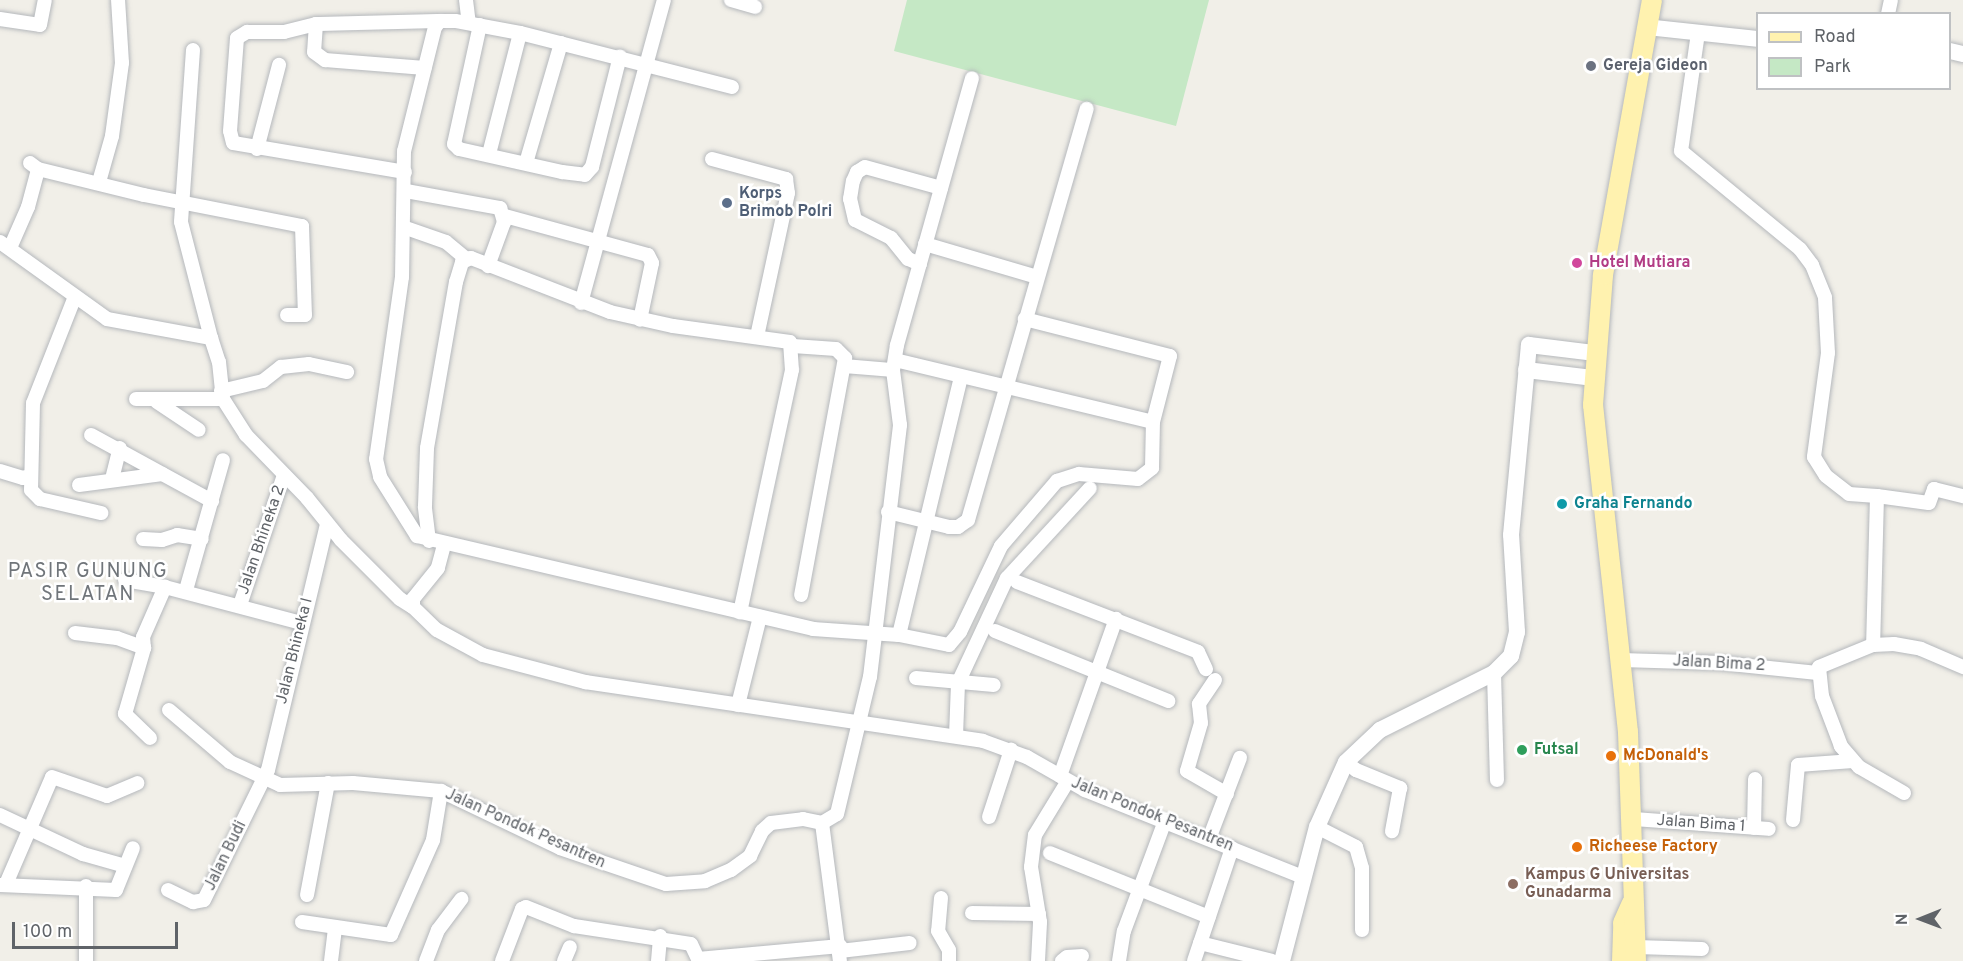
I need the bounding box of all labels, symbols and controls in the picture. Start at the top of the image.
legend [1756,12,1951,90]
text: Road [1814,26,1856,49]
place label: Gereja Gideon [1603,56,1708,76]
text: Park [1814,56,1851,79]
marker: Gereja Gideon [1584,59,1598,73]
place label: Korps Brimob Polri [739,184,832,222]
marker: Korps Brimob Polri [720,196,734,210]
place label: Hotel Mutiara [1589,253,1691,273]
marker: Hotel Mutiara [1570,256,1584,270]
street label: Jalan Bhineka 2 [234,483,290,597]
place label: Graha Fernando [1574,494,1692,514]
marker: Graha Fernando [1555,497,1569,511]
district label: PASIR GUNUNG SELATAN [8,560,168,607]
street label: Jalan Bhineka I [273,596,317,706]
street label: Jalan Bima 2 [1672,652,1766,676]
place label: Futsal [1534,740,1579,760]
marker: Futsal [1515,743,1529,757]
place label: McDonald's [1623,746,1709,766]
marker: McDonald's [1604,749,1618,763]
street label: Jalan Pondok Pesantren [1068,774,1236,856]
street label: Jalan Pondok Pesantren [442,785,608,873]
street label: Jalan Bima 1 [1656,811,1746,837]
street label: Jalan Budi [201,818,251,894]
place label: Richeese Factory [1589,837,1718,857]
marker: Richeese Factory [1570,840,1584,854]
place label: Kampus G Universitas Gunadarma [1525,865,1689,903]
marker: Kampus G Universitas Gunadarma [1506,877,1520,891]
north arrow [1891,889,1951,949]
scale bar [15,910,182,948]
text: N [1893,913,1913,925]
text: 100 m [23,921,72,944]

